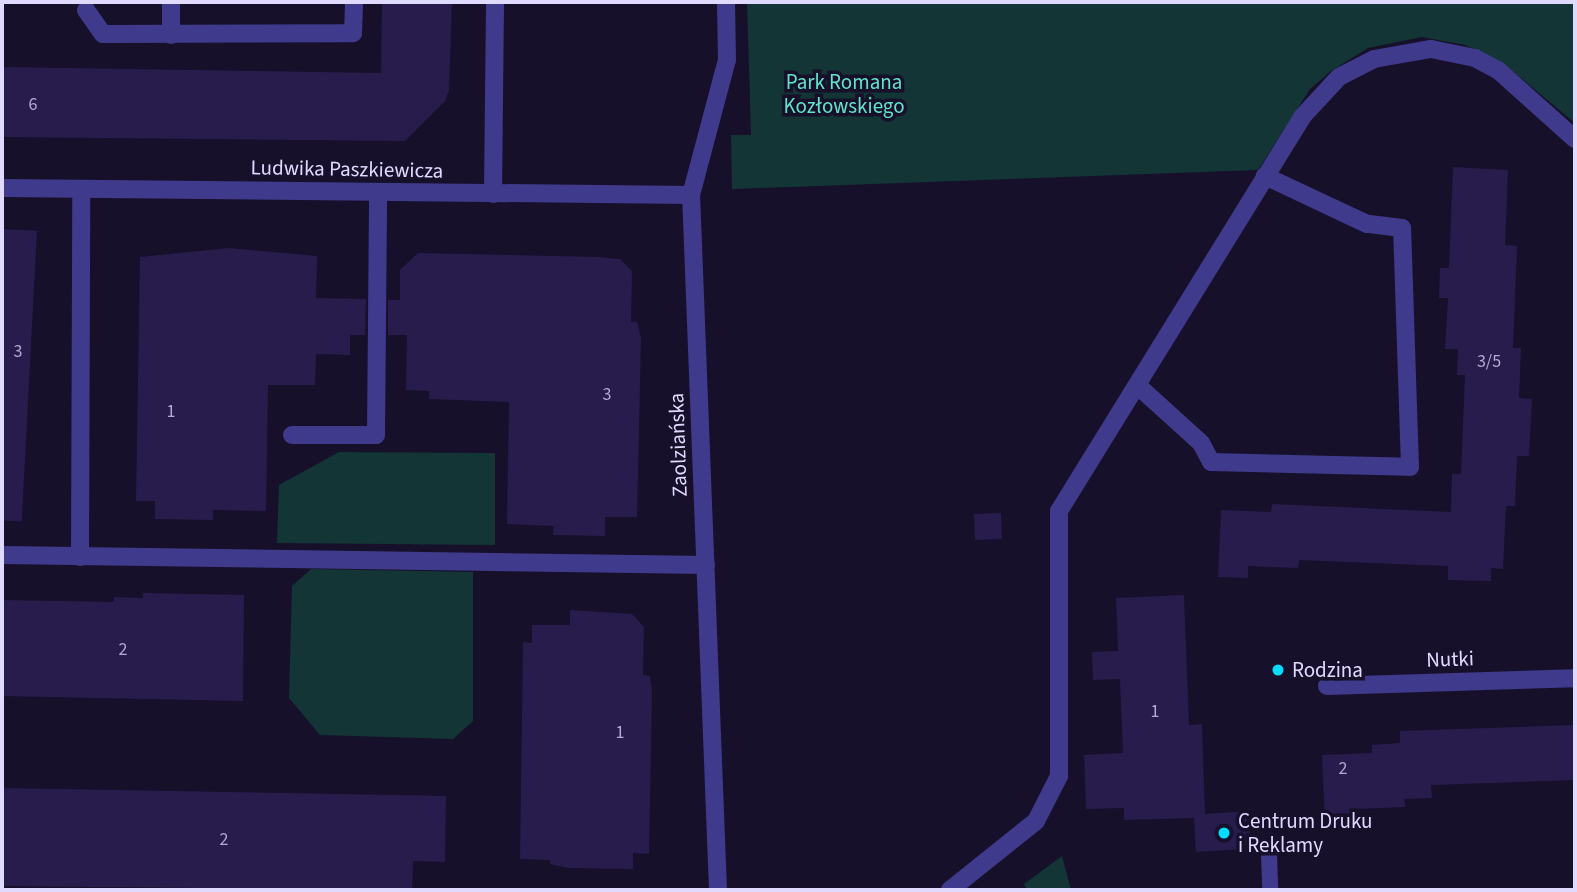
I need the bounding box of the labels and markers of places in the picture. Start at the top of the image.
place label: Rodzina [1292,657,1363,683]
marker: Rodzina [1270,662,1286,678]
place label: Centrum Druku i Reklamy [1238,808,1372,858]
marker: Centrum Druku i Reklamy [1216,825,1232,841]

